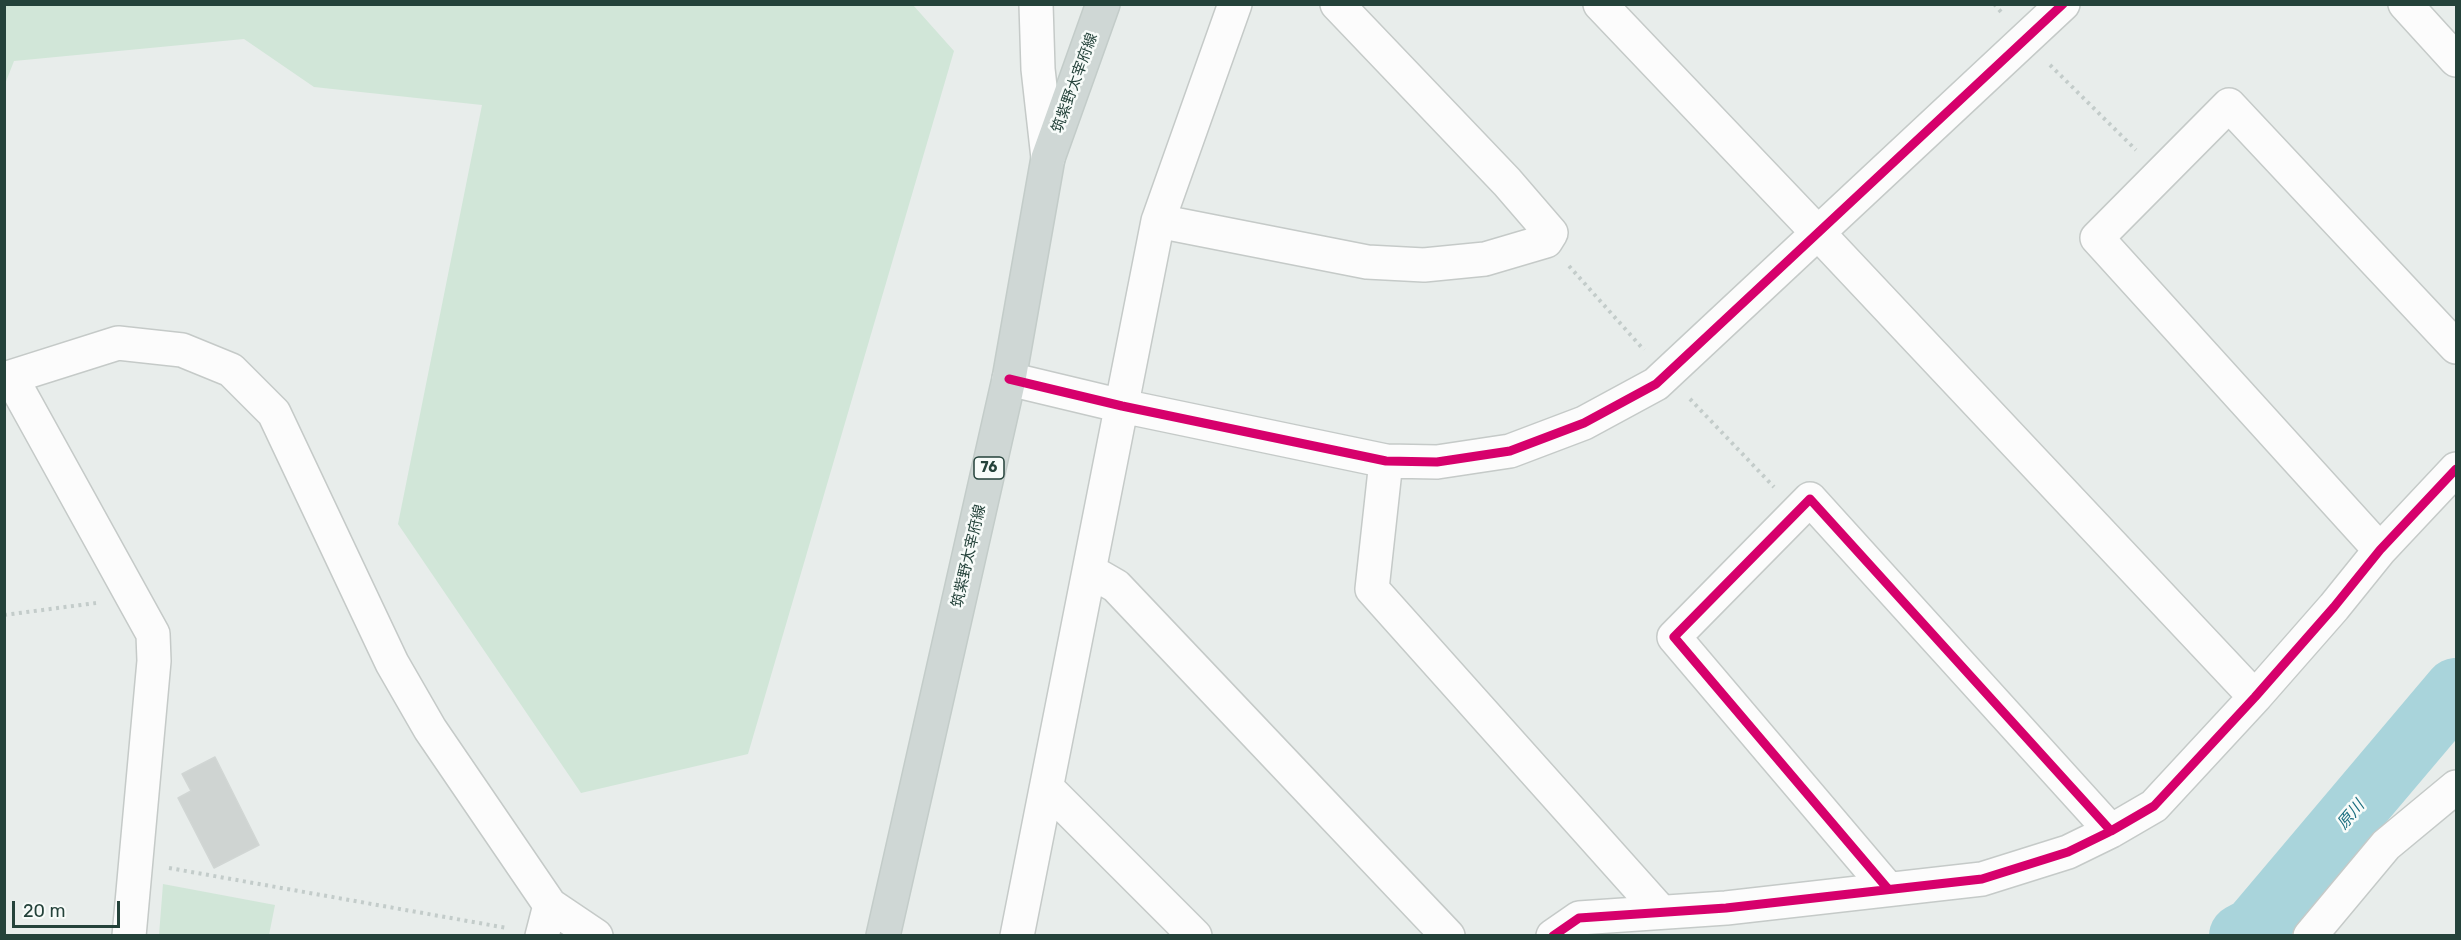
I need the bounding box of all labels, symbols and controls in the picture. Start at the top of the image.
street label: 筑紫野太宰府線 [1049,31,1101,135]
road number: 76 [974,457,1004,479]
street label: 筑紫野太宰府線 [948,503,990,609]
water label: 原川 [2333,797,2369,833]
scale bar [15,889,123,927]
text: 20 m [23,900,65,922]

